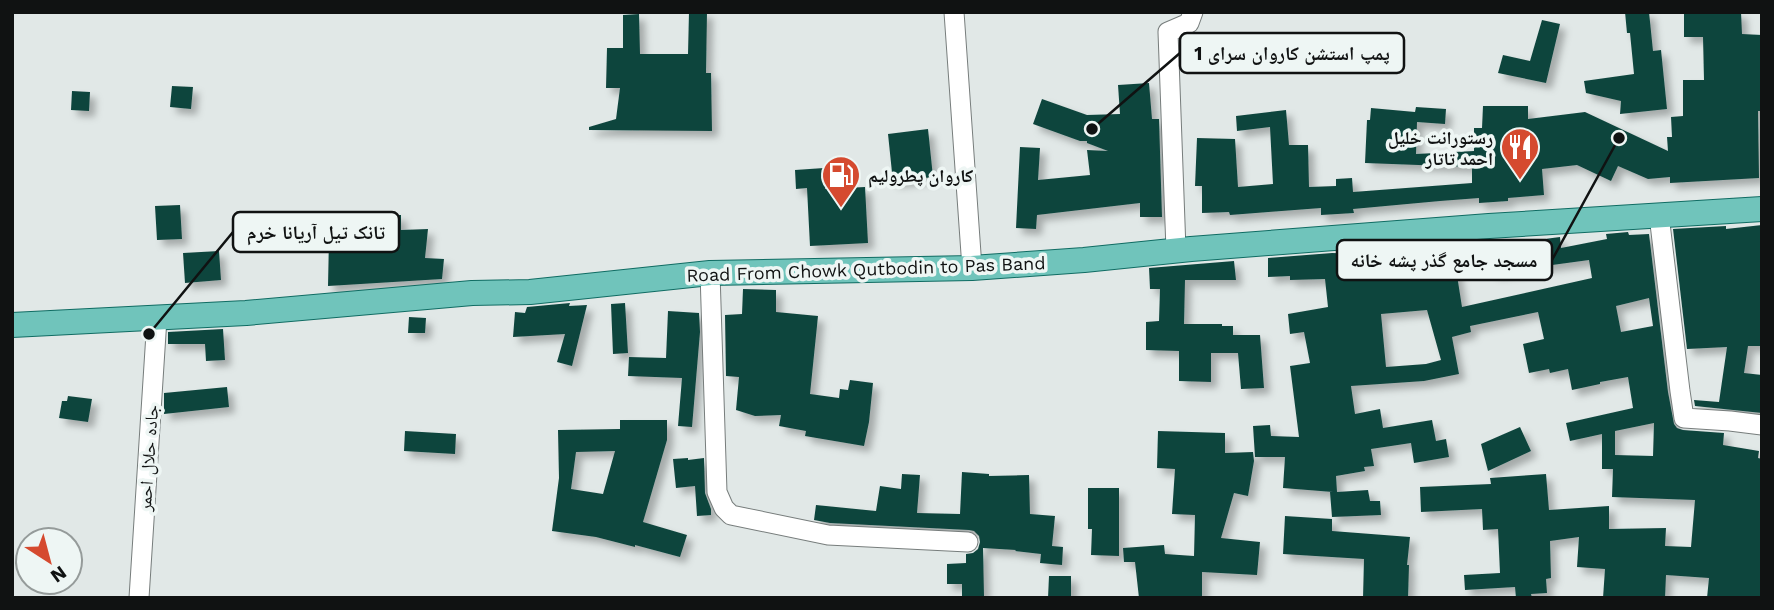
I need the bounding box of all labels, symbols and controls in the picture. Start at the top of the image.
callout: پمپ استشن کاروان سرای 1 [1180,33,1404,73]
text: پمپ استشن کاروان سرای 1 [1194,42,1390,65]
restaurant icon: رستورانت خلیل احمد تاتار [1499,126,1541,181]
place label: رستورانت خلیل احمد تاتار [1388,127,1493,169]
fuel station icon: کاروان پطرولیم [820,154,862,209]
place label: کاروان پطرولیم [868,165,973,188]
callout: تانک تیل آریانا خرم [233,212,399,252]
text: تانک تیل آریانا خرم [247,221,386,246]
callout: مسجد جامع گذر پشه خانه [1337,240,1552,280]
text: مسجد جامع گذر پشه خانه [1351,249,1537,273]
street label: Road From Chowk Qutbodin to Pas Band [686,252,1046,286]
street label: جاده حلال احمر [134,404,163,513]
north arrow [14,526,84,596]
text: N [46,561,71,588]

